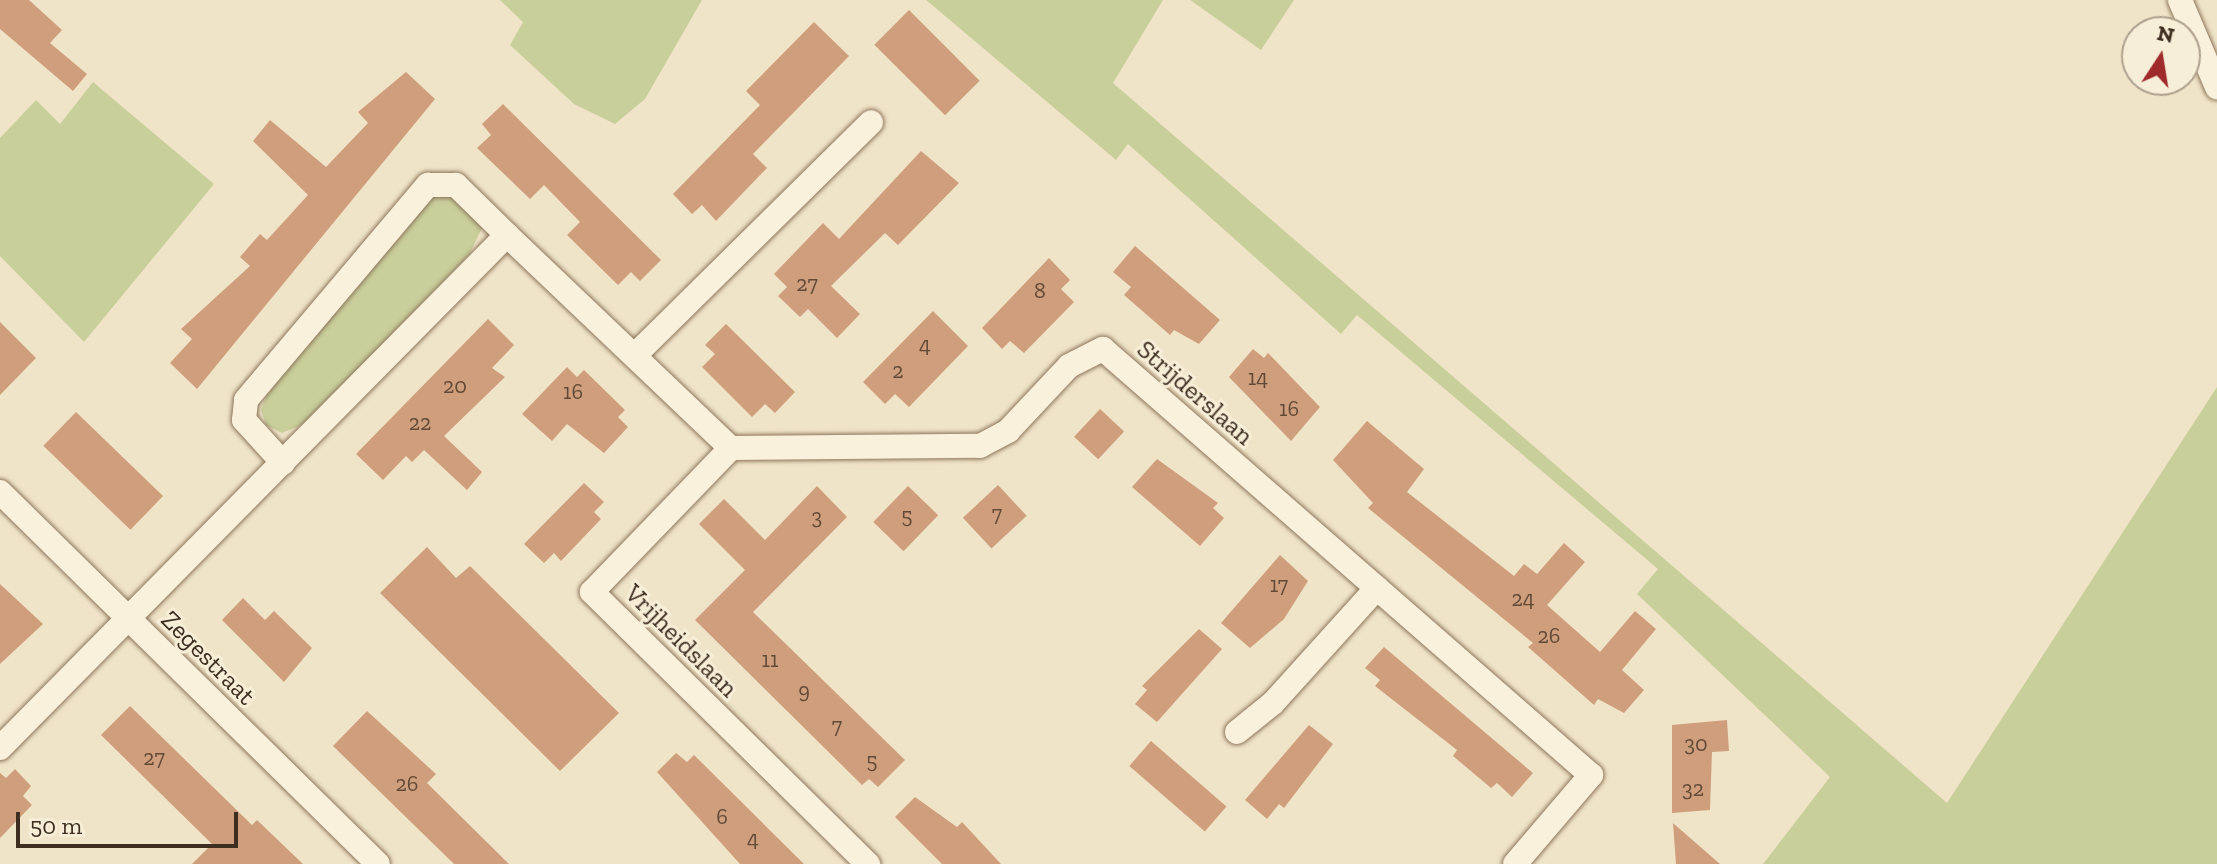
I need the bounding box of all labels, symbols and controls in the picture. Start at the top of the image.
north arrow [2121,16,2201,96]
text: N [2155,19,2177,49]
house number: 27 [796,271,818,297]
house number: 8 [1034,278,1046,304]
house number: 4 [919,332,931,358]
street label: Strijderslaan [1130,334,1260,452]
house number: 2 [892,358,904,384]
house number: 14 [1248,365,1268,391]
house number: 20 [443,373,467,399]
house number: 16 [563,379,583,405]
house number: 16 [1279,396,1299,422]
house number: 22 [409,410,431,436]
house number: 7 [992,501,1002,527]
house number: 5 [901,503,913,529]
house number: 3 [812,504,822,530]
house number: 17 [1270,572,1288,598]
street label: Vrijheidslaan [618,578,744,704]
house number: 24 [1511,586,1535,612]
street label: Zegestraat [154,604,262,712]
house number: 26 [1537,623,1561,649]
house number: 11 [762,647,778,673]
house number: 9 [798,678,810,704]
house number: 7 [832,713,842,739]
house number: 30 [1684,731,1708,757]
house number: 27 [143,745,165,771]
house number: 5 [866,748,878,774]
house number: 26 [395,771,419,797]
house number: 32 [1682,776,1704,802]
scale bar [20,796,242,846]
house number: 6 [716,804,728,830]
text: 50 m [30,811,82,840]
house number: 4 [747,826,759,852]

